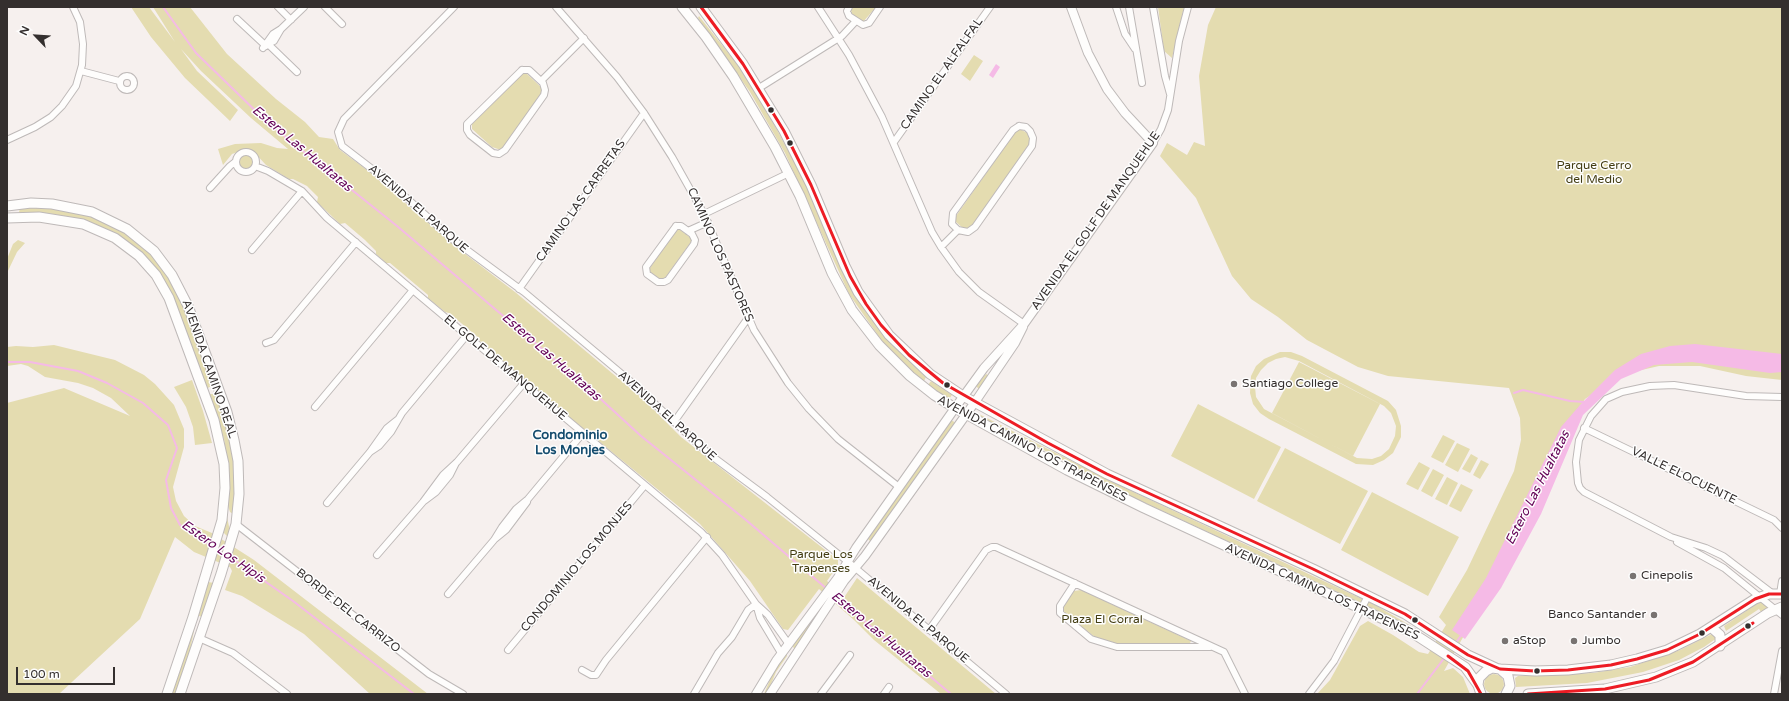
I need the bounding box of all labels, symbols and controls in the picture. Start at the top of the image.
street label: CAMINO EL ALFALFAL [898,15,986,133]
north arrow [16,16,56,56]
text: N [17,24,32,37]
water label: Estero Las Hualtatas [249,103,355,195]
unlabelled marker [766,105,776,115]
street label: AVENIDA EL GOLF DE MANQUEHUE [1029,129,1163,313]
street label: CAMINO LAS CARRETAS [533,137,629,265]
unlabelled marker [785,138,795,148]
park label: Parque Cerro del Medio [1557,159,1631,187]
street label: AVENIDA EL PARQUE [365,162,471,256]
street label: CAMINO LOS PASTORES [684,185,756,325]
street label: AVENIDA CAMINO REAL [179,298,239,440]
water label: Estero Las Hualtatas [498,310,604,404]
street label: EL GOLF DE MANQUEHUE [441,312,569,424]
street label: AVENIDA EL PARQUE [615,368,719,464]
place label: Santiago College [1242,377,1338,391]
marker: Santiago College [1229,379,1239,389]
unlabelled marker [942,380,952,390]
street label: AVENIDA CAMINO LOS TRAPENSES [935,393,1129,505]
district label: Condominio Los Monjes [533,428,607,459]
water label: Estero Las Hualtatas [1502,428,1574,548]
street label: VALLE ELOCUENTE [1629,444,1739,508]
street label: CONDOMINIO LOS MONJES [518,499,636,635]
water label: Estero Los Hipis [178,517,268,587]
street label: AVENIDA CAMINO LOS TRAPENSES [1222,540,1422,644]
park label: Parque Los Trapenses [789,548,853,576]
street label: BORDE DEL CARRIZO [293,566,403,656]
place label: Cinepolis [1641,569,1693,583]
marker: Cinepolis [1628,571,1638,581]
street label: AVENIDA EL PARQUE [865,573,971,667]
water label: Estero Las Hualtatas [828,589,934,681]
place label: Banco Santander [1548,608,1646,622]
marker: Banco Santander [1649,610,1659,620]
park label: Plaza El Corral [1061,613,1143,627]
unlabelled marker [1410,615,1420,625]
unlabelled marker [1743,621,1753,631]
unlabelled marker [1697,628,1707,638]
place label: aStop [1513,634,1546,648]
place label: Jumbo [1582,634,1621,648]
marker: aStop [1500,636,1510,646]
marker: Jumbo [1569,636,1579,646]
scale bar [18,659,117,685]
unlabelled marker [1532,666,1542,676]
text: 100 m [23,667,60,681]

